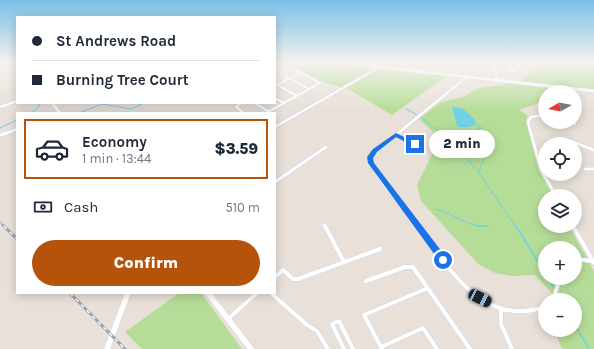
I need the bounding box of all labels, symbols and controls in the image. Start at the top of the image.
text: St Andrews Road [56,32,176,50]
text: Burning Tree Court [56,71,189,89]
north arrow [538,85,582,129]
map controls [538,85,582,337]
callout: 2 min [429,130,495,158]
icon: car [34,131,70,167]
text: Economy [82,133,147,151]
route end [406,135,424,153]
text: 2 min [443,136,481,151]
button: locate [538,137,582,181]
text: $3.59 [214,140,258,158]
text: 1 min · 13:44 [82,151,151,166]
button: layers [538,189,582,233]
icon: cash [32,196,54,218]
text: Cash [64,198,98,216]
text: 510 m [225,200,260,215]
button: Confirm [32,240,260,286]
button: + [538,241,582,285]
route start [434,251,452,269]
car [467,287,493,309]
button: − [538,293,582,337]

